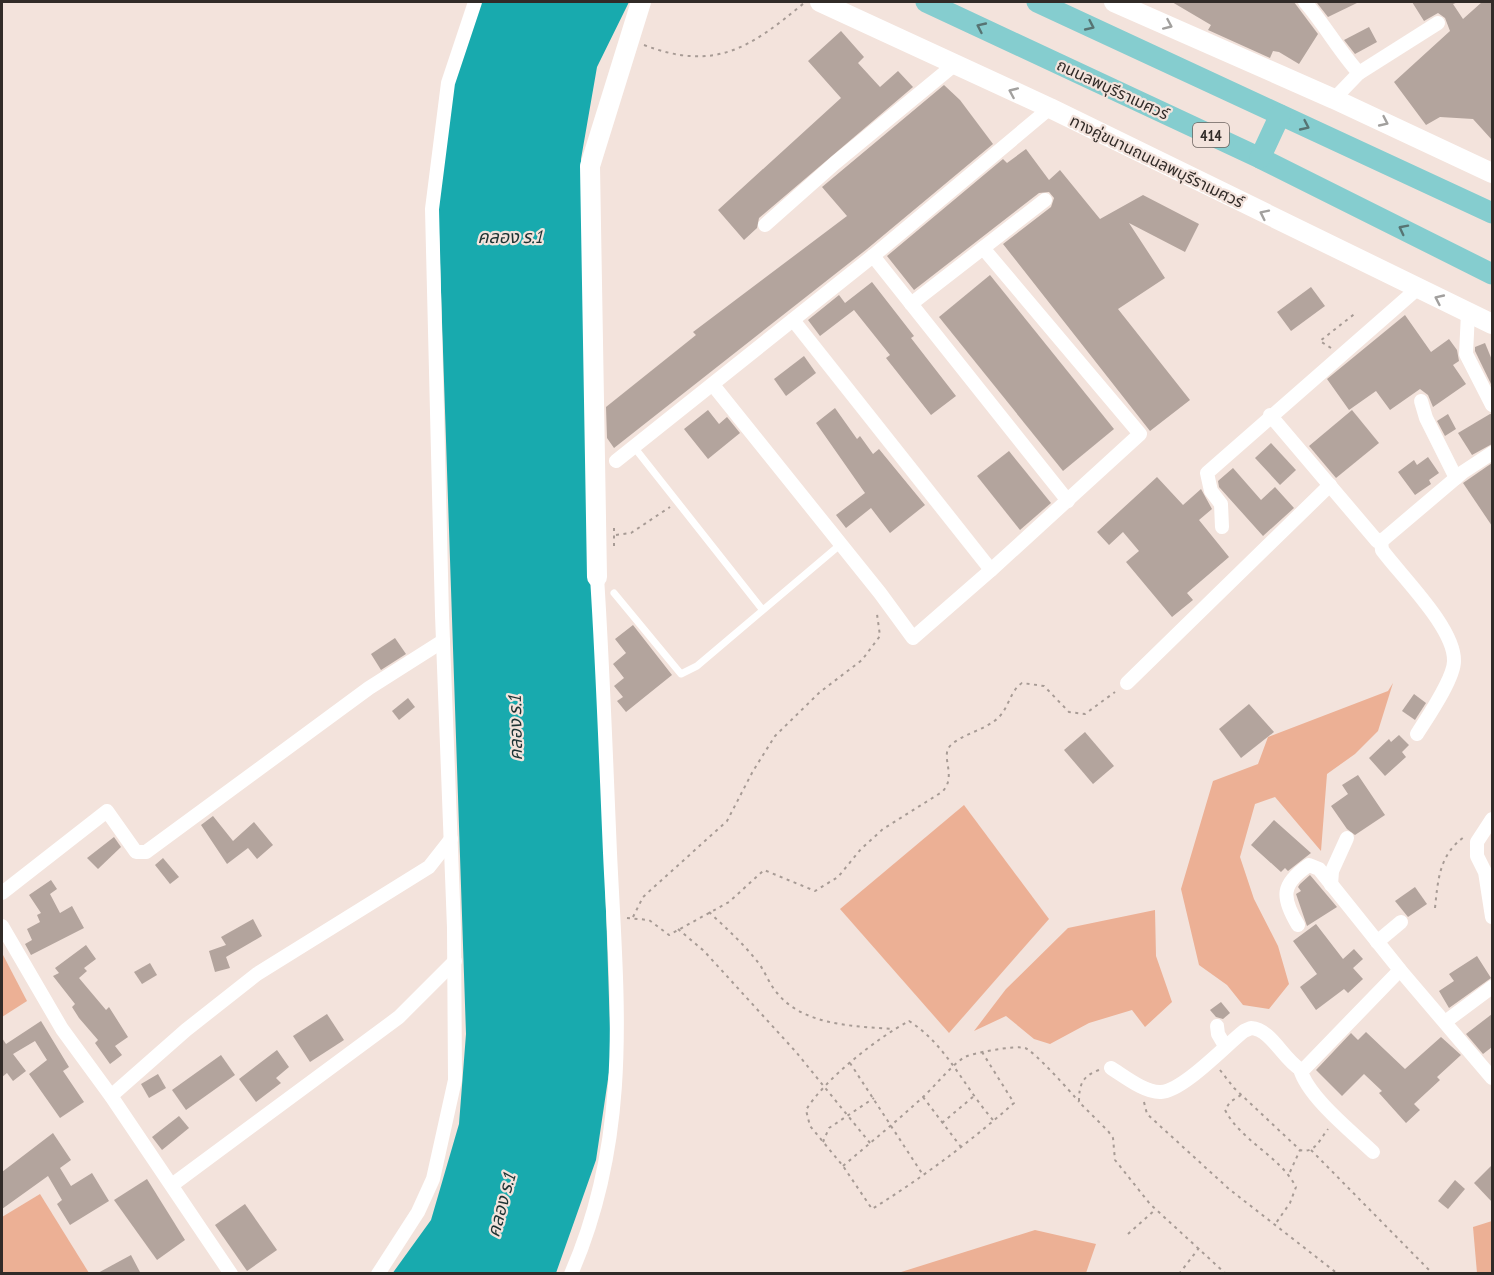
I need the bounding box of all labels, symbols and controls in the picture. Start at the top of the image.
one-way arrow [1161,18,1172,30]
one-way arrow [1083,19,1094,31]
one-way arrow [976,22,987,34]
street label: ถนนลพบุรีราเมศวร์ [1054,54,1173,124]
one-way arrow [1009,87,1020,99]
street label: ทางคู่ขนานถนนลพบุรีราเมศวร์ [1067,110,1248,212]
one-way arrow [1377,115,1388,127]
one-way arrow [1298,119,1309,131]
road number: 414 [1193,123,1229,147]
one-way arrow [1260,209,1271,221]
water label: คลอง ร.1 [477,225,544,248]
one-way arrow [1398,225,1409,237]
one-way arrow [1435,295,1446,307]
water label: คลอง ร.1 [503,694,527,761]
water label: คลอง ร.1 [481,1170,521,1239]

